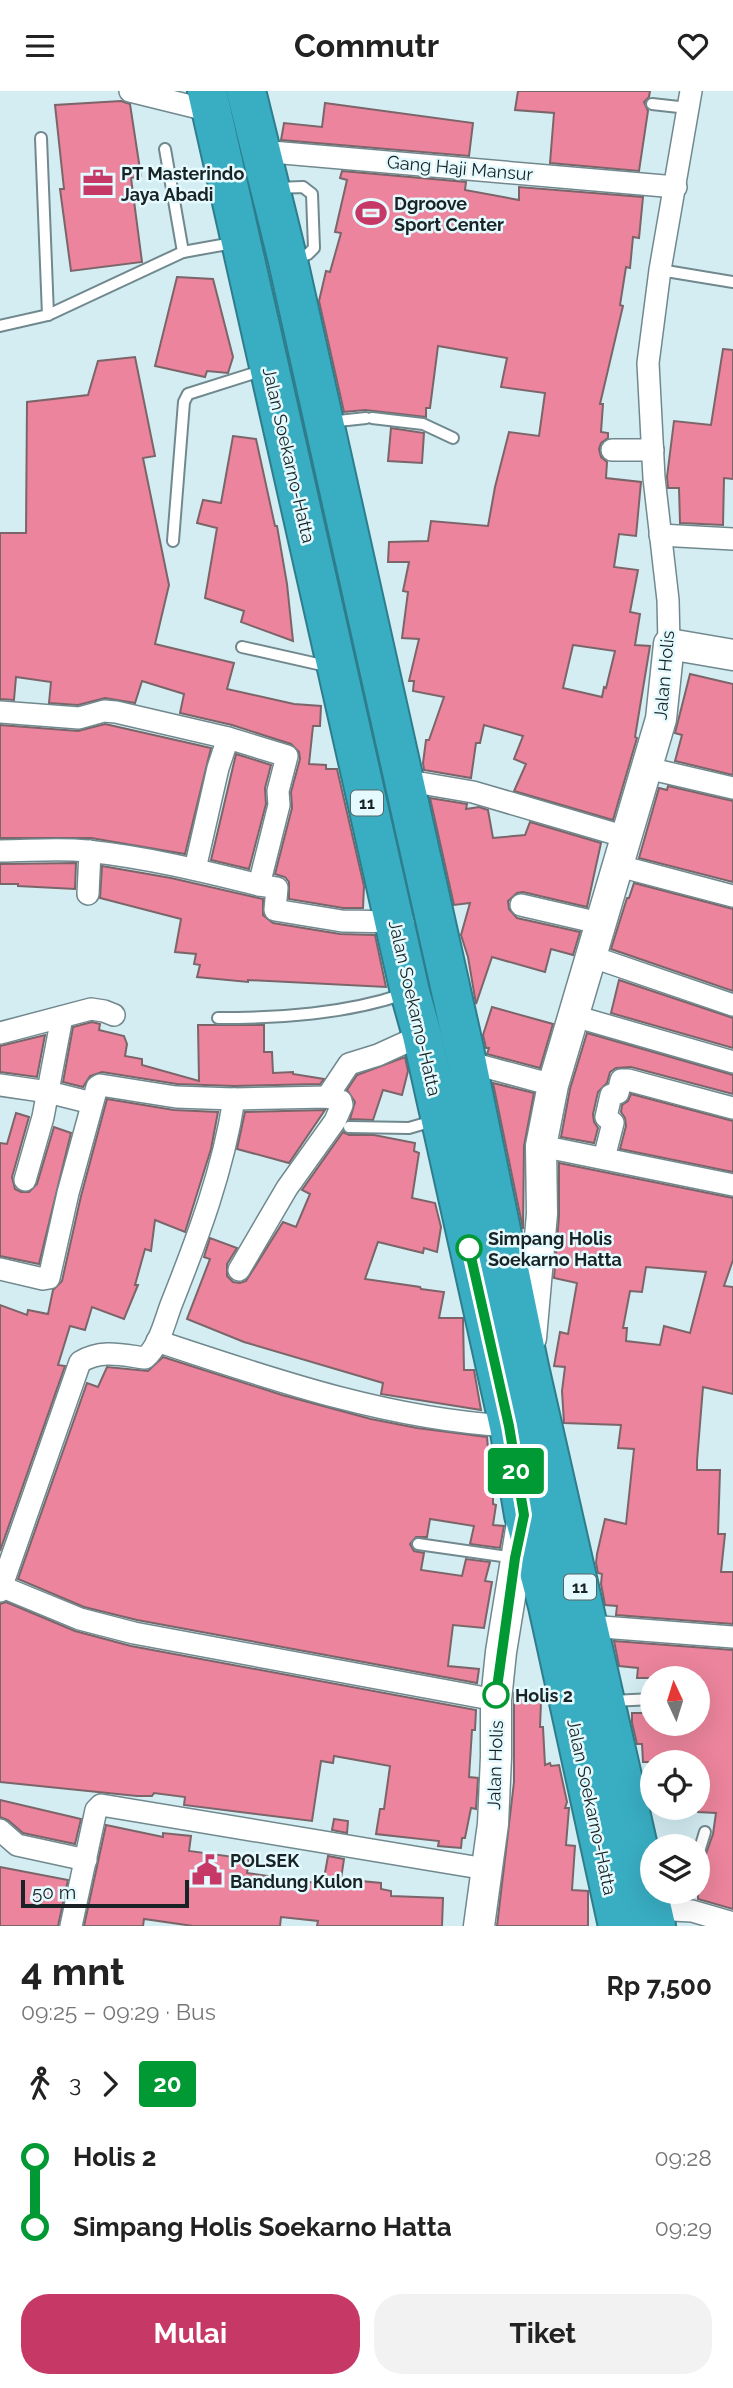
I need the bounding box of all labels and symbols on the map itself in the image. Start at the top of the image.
street label: Gang Haji Mansur [386,151,534,185]
place label: PT Masterindo Jaya Abadi [121,163,244,205]
office icon: PT Masterindo Jaya Abadi [81,166,115,200]
place label: Dgroove Sport Center [394,193,504,235]
sports icon: Dgroove Sport Center [354,196,388,230]
street label: Jalan Soekarno-Hatta [259,365,319,545]
street label: Jalan Holis [650,629,678,720]
road number: 11 [351,790,383,815]
street label: Jalan Soekarno-Hatta [385,918,445,1098]
place label: Simpang Holis Soekarno Hatta [488,1228,622,1270]
marker: Simpang Holis Soekarno Hatta [456,1235,482,1261]
line badge: 20 [484,1448,548,1494]
road number: 11 [564,1575,596,1599]
north arrow [640,1666,710,1736]
marker: Holis 2 [483,1682,509,1708]
place label: Holis 2 [515,1685,573,1706]
street label: Jalan Soekarno-Hatta [563,1717,621,1897]
street label: Jalan Holis [483,1720,507,1810]
place label: POLSEK Bandung Kulon [230,1850,363,1892]
public building icon: POLSEK Bandung Kulon [190,1853,224,1887]
scale bar [21,1877,189,1909]

